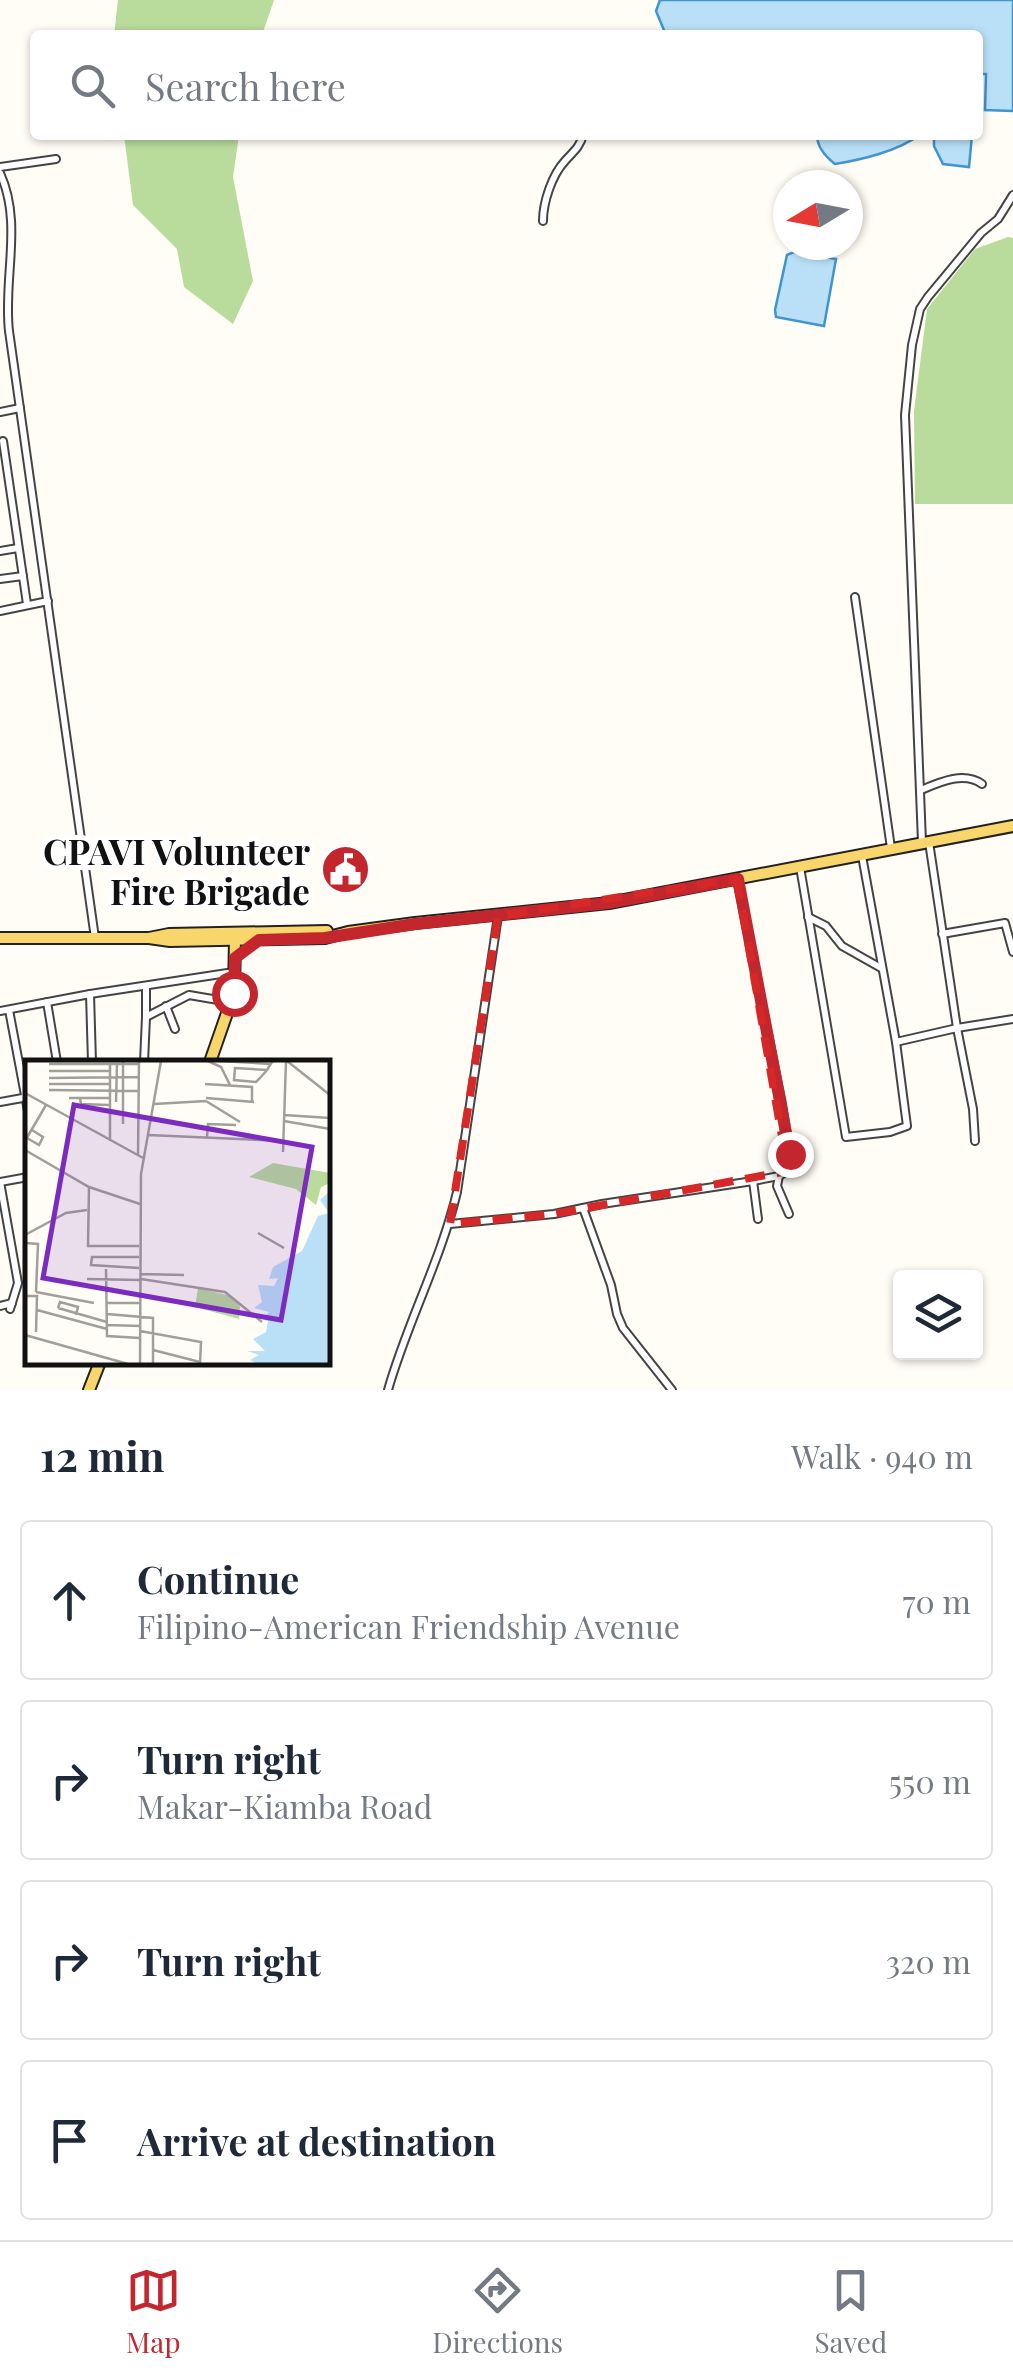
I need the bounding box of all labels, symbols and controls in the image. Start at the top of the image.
search box [30,30,983,140]
icon: search [65,58,120,113]
text: Search here [145,60,346,111]
north arrow [773,170,863,260]
place label: CPAVI Volunteer Fire Brigade [43,827,311,914]
public building icon: CPAVI Volunteer Fire Brigade [319,844,371,896]
route start [212,971,258,1017]
inset map [25,1060,330,1365]
route end [768,1132,814,1178]
map controls [893,1270,983,1360]
button: layers [893,1270,983,1360]
text: 12 min [40,1427,164,1483]
text: Walk · 940 m [791,1434,973,1477]
text: Continue [137,1553,299,1604]
icon: ahead [42,1573,97,1628]
text: 70 m [902,1579,971,1622]
text: Filipino-American Friendship Avenue [137,1604,680,1647]
text: Turn right [137,1733,321,1784]
icon: right [42,1753,97,1808]
text: 550 m [889,1759,971,1802]
text: Makar-Kiamba Road [137,1784,432,1827]
icon: right [42,1933,97,1988]
text: Turn right [137,1935,321,1986]
text: 320 m [886,1939,971,1982]
icon: arrive [42,2113,97,2168]
text: Arrive at destination [137,2115,496,2166]
tab: Map [126,2263,181,2360]
tab: Directions [432,2263,563,2360]
tab: Saved [814,2263,887,2360]

